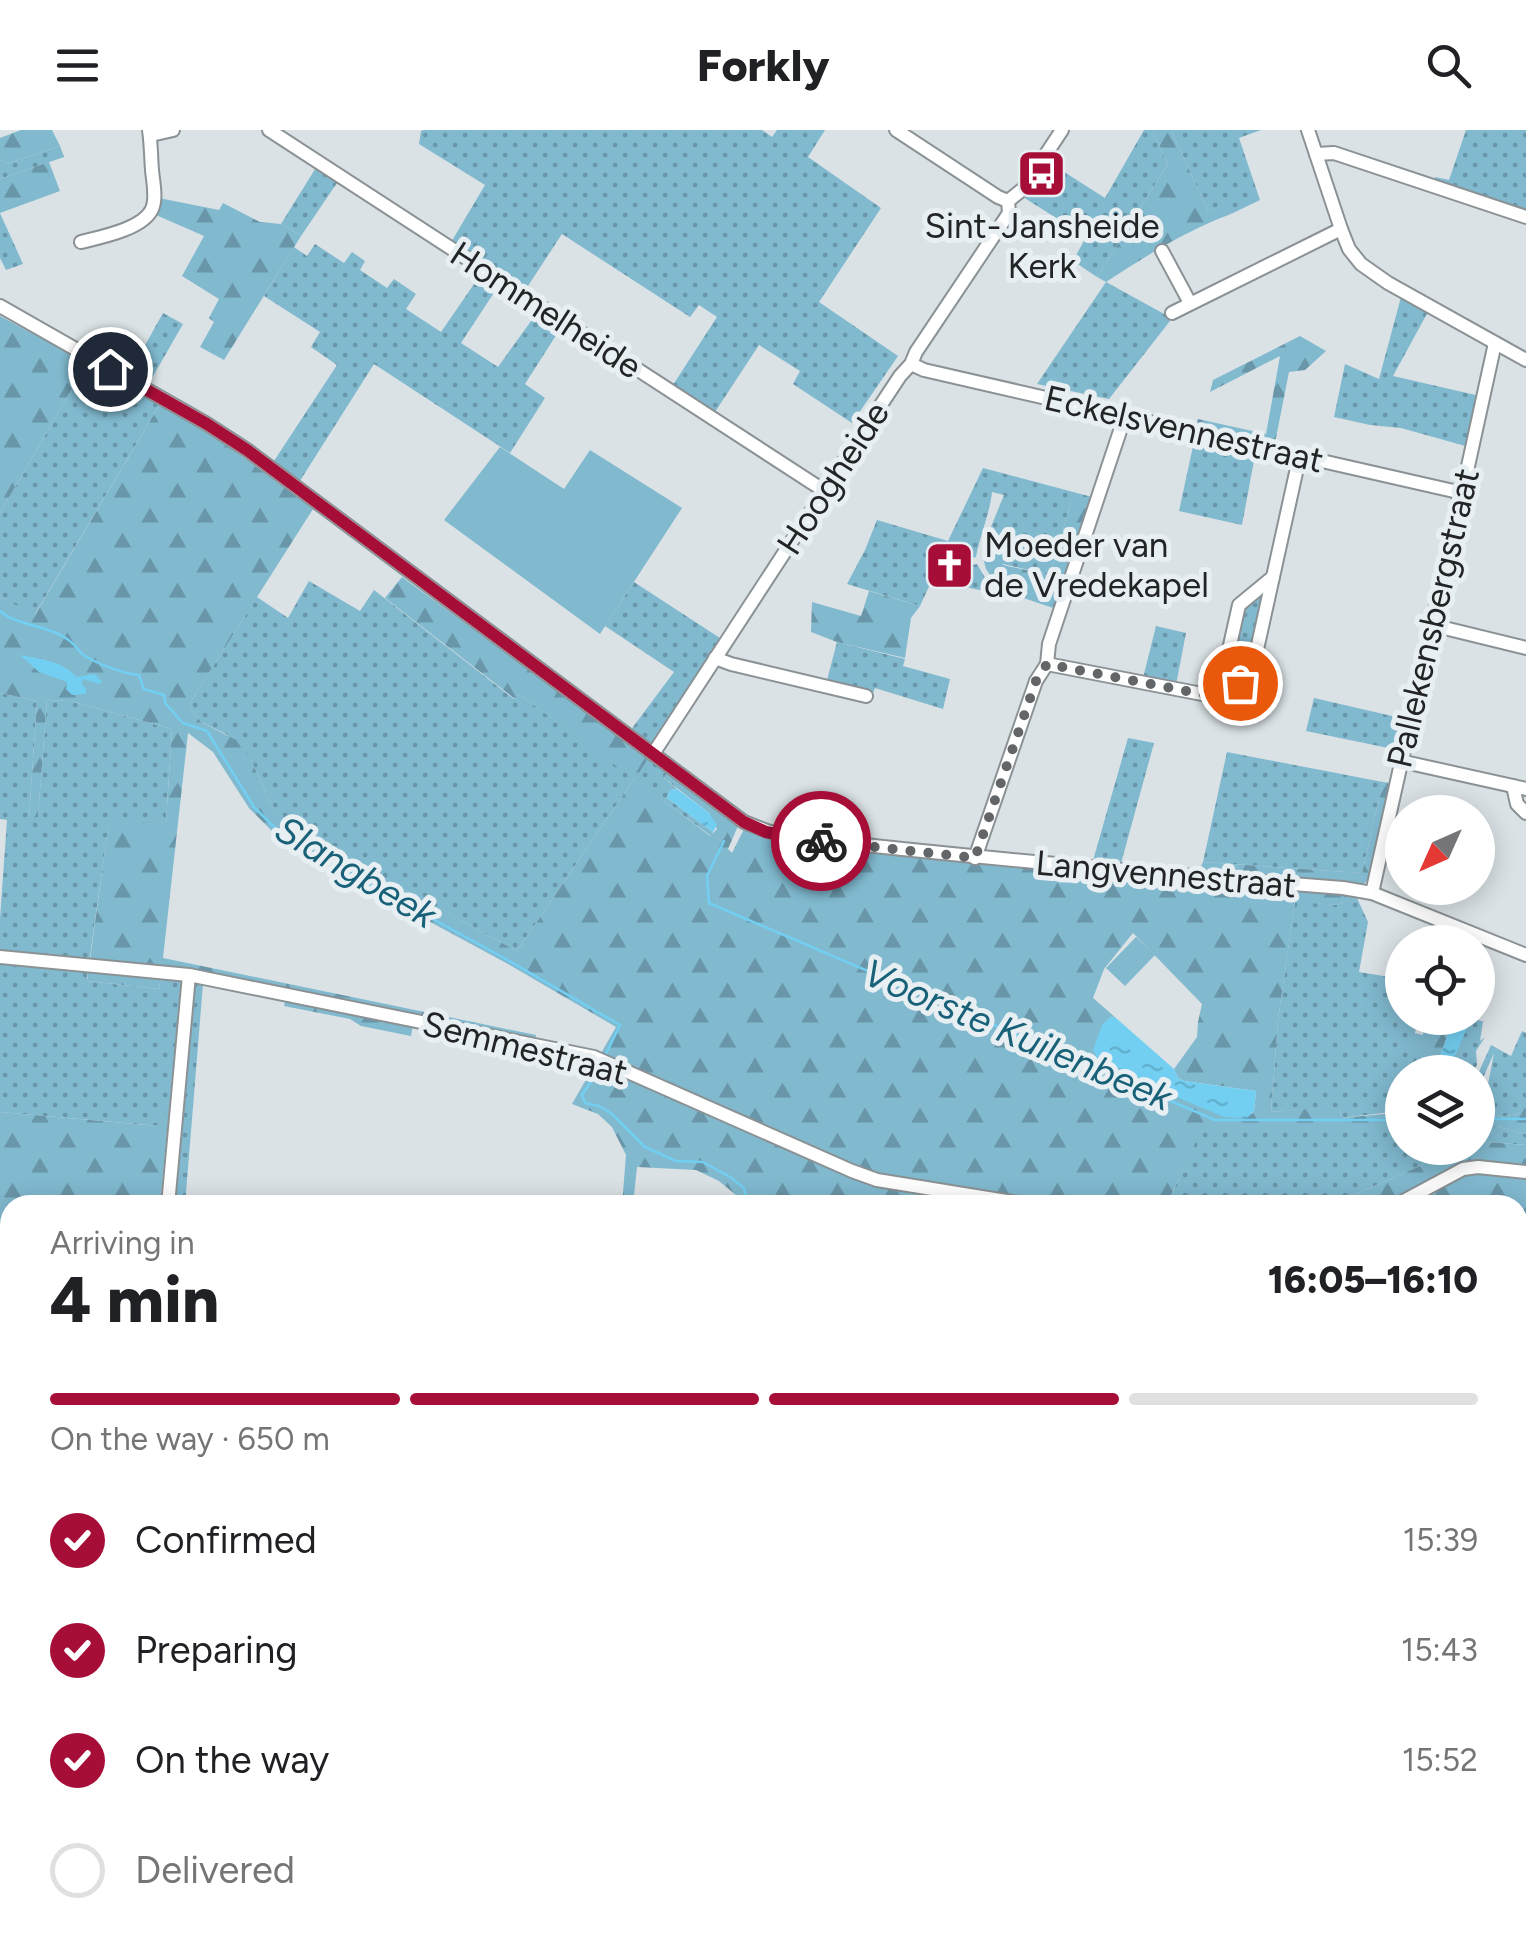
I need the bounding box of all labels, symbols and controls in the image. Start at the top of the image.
icon: menu [50,38,105,93]
text: Forkly [697,38,829,92]
icon: search [1421,38,1476,93]
bus stop icon: Sint-Jansheide Kerk [1016,148,1068,200]
place label: Sint-Jansheide Kerk [924,205,1160,287]
street label: Hommelheide [443,233,649,387]
pin [68,327,153,412]
icon: home [83,342,138,397]
street label: Eckelsvennestraat [1041,377,1327,481]
street label: Hoogheide [768,394,898,562]
street label: Pallekensbergstraat [1378,464,1488,772]
place label: Moeder van de Vredekapel [984,524,1209,606]
church icon: Moeder van de Vredekapel [923,539,975,591]
pin [1198,641,1283,726]
icon: bag [1213,656,1268,711]
courier [771,791,871,891]
north arrow [1385,795,1495,905]
map controls [1385,795,1495,1165]
water label: Slangbeek [267,806,446,939]
icon: bike [794,814,849,869]
street label: Langvennestraat [1034,842,1298,906]
button: locate [1385,925,1495,1035]
water label: Voorste Kuilenbeek [857,949,1181,1121]
street label: Semmestraat [418,1002,632,1094]
button: layers [1385,1055,1495,1165]
text: Arriving in [50,1224,195,1262]
text: 16:05–16:10 [1268,1257,1478,1303]
text: 4 min [50,1260,219,1338]
text: On the way · 650 m [50,1420,330,1458]
icon: check [50,1513,105,1568]
text: Confirmed [135,1517,317,1563]
text: 15:39 [1403,1521,1478,1559]
icon: check [50,1623,105,1678]
text: Preparing [135,1627,297,1673]
text: 15:43 [1401,1631,1478,1669]
icon: check [50,1733,105,1788]
text: On the way [135,1737,329,1783]
text: 15:52 [1402,1741,1478,1779]
text: Delivered [135,1847,295,1893]

